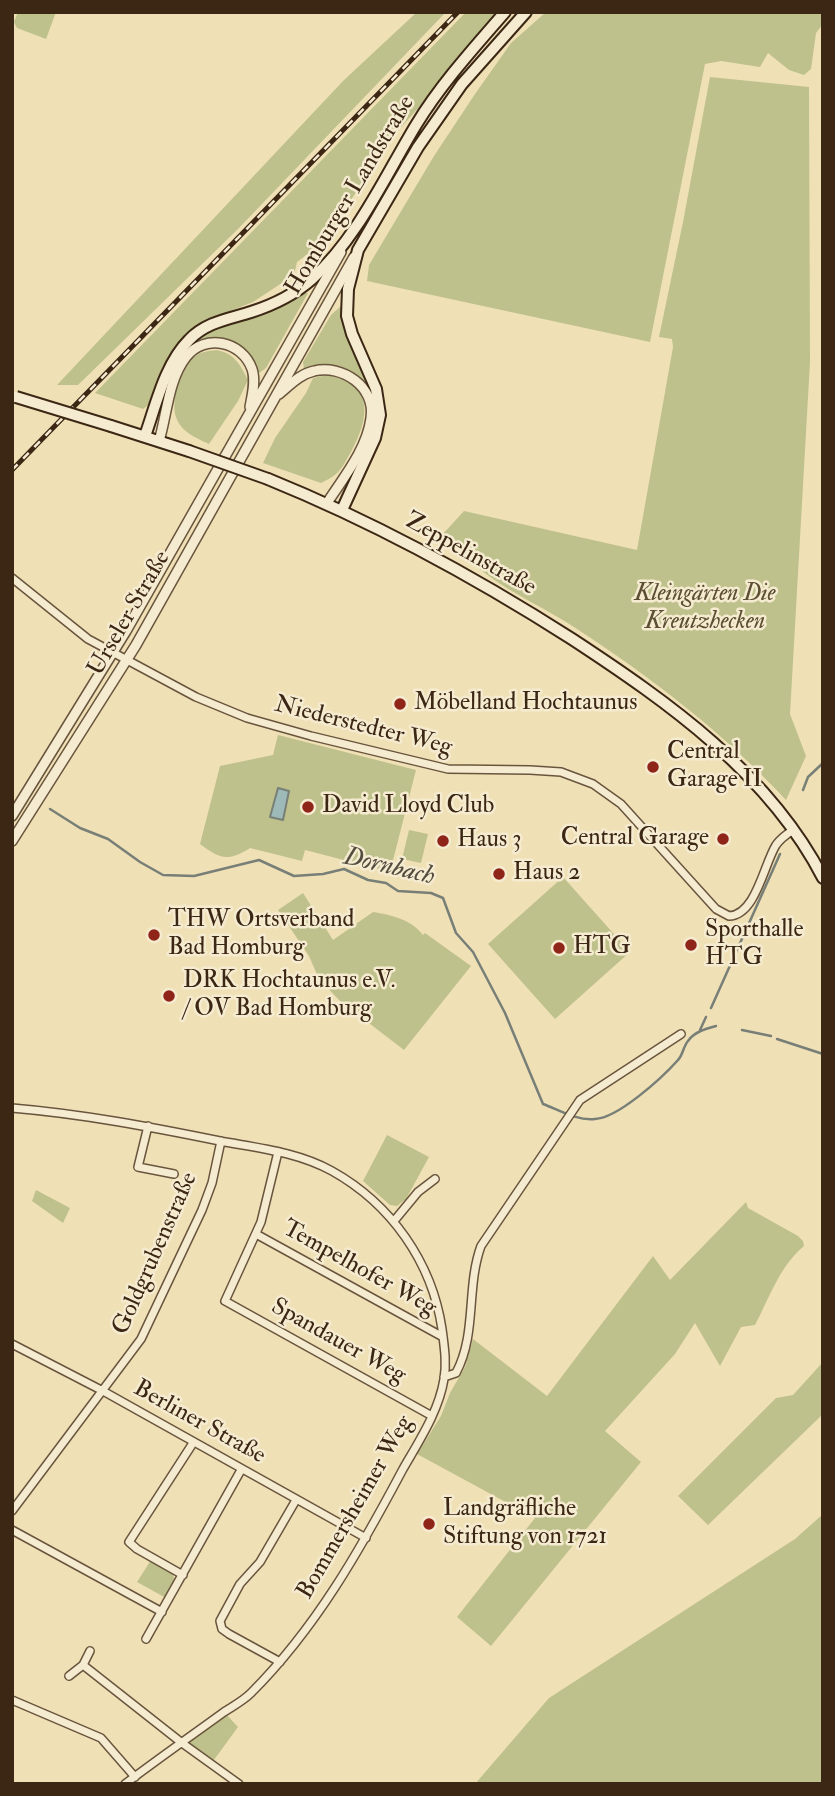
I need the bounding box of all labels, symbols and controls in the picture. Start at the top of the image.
street label: Homburger Landstraße [280,91,422,301]
street label: Zeppelinstraße [400,507,540,603]
street label: Urseler Straße [83,546,177,682]
park label: Kleingärten Die Kreutzhecken [634,581,776,637]
place label: Möbelland Hochtaunus [414,690,637,718]
street label: Niederstedter Weg [271,691,455,763]
marker: Möbelland Hochtaunus [392,696,408,712]
place label: Central Garage II [667,739,762,795]
marker: Central Garage II [645,759,661,775]
place label: David Lloyd Club [322,793,494,821]
marker: David Lloyd Club [300,799,316,815]
place label: Central Garage [561,825,709,853]
place label: Haus 3 [457,827,521,855]
marker: Central Garage [715,831,731,847]
marker: Haus 3 [435,833,451,849]
water label: Dornbach [340,842,438,894]
place label: Haus 2 [513,860,580,888]
marker: Haus 2 [491,866,507,882]
place label: THW Ortsverband Bad Homburg [168,907,354,963]
place label: Sporthalle HTG [705,917,803,973]
marker: THW Ortsverband Bad Homburg [146,927,162,943]
place label: HTG [573,934,631,962]
marker: Sporthalle HTG [683,937,699,953]
marker: HTG [551,940,567,956]
place label: DRK Hochtaunus e.V. / OV Bad Homburg [183,968,395,1024]
marker: DRK Hochtaunus e.V. / OV Bad Homburg [161,988,177,1004]
street label: Goldgrubenstraße [107,1168,205,1340]
street label: Tempelhofer Weg [277,1215,441,1323]
street label: Spandauer Weg [265,1293,411,1391]
street label: Berliner Straße [128,1375,270,1471]
street label: Bommersheimer Weg [292,1411,420,1605]
place label: Landgräfliche Stiftung von 1721 [443,1496,607,1552]
marker: Landgräfliche Stiftung von 1721 [421,1516,437,1532]

